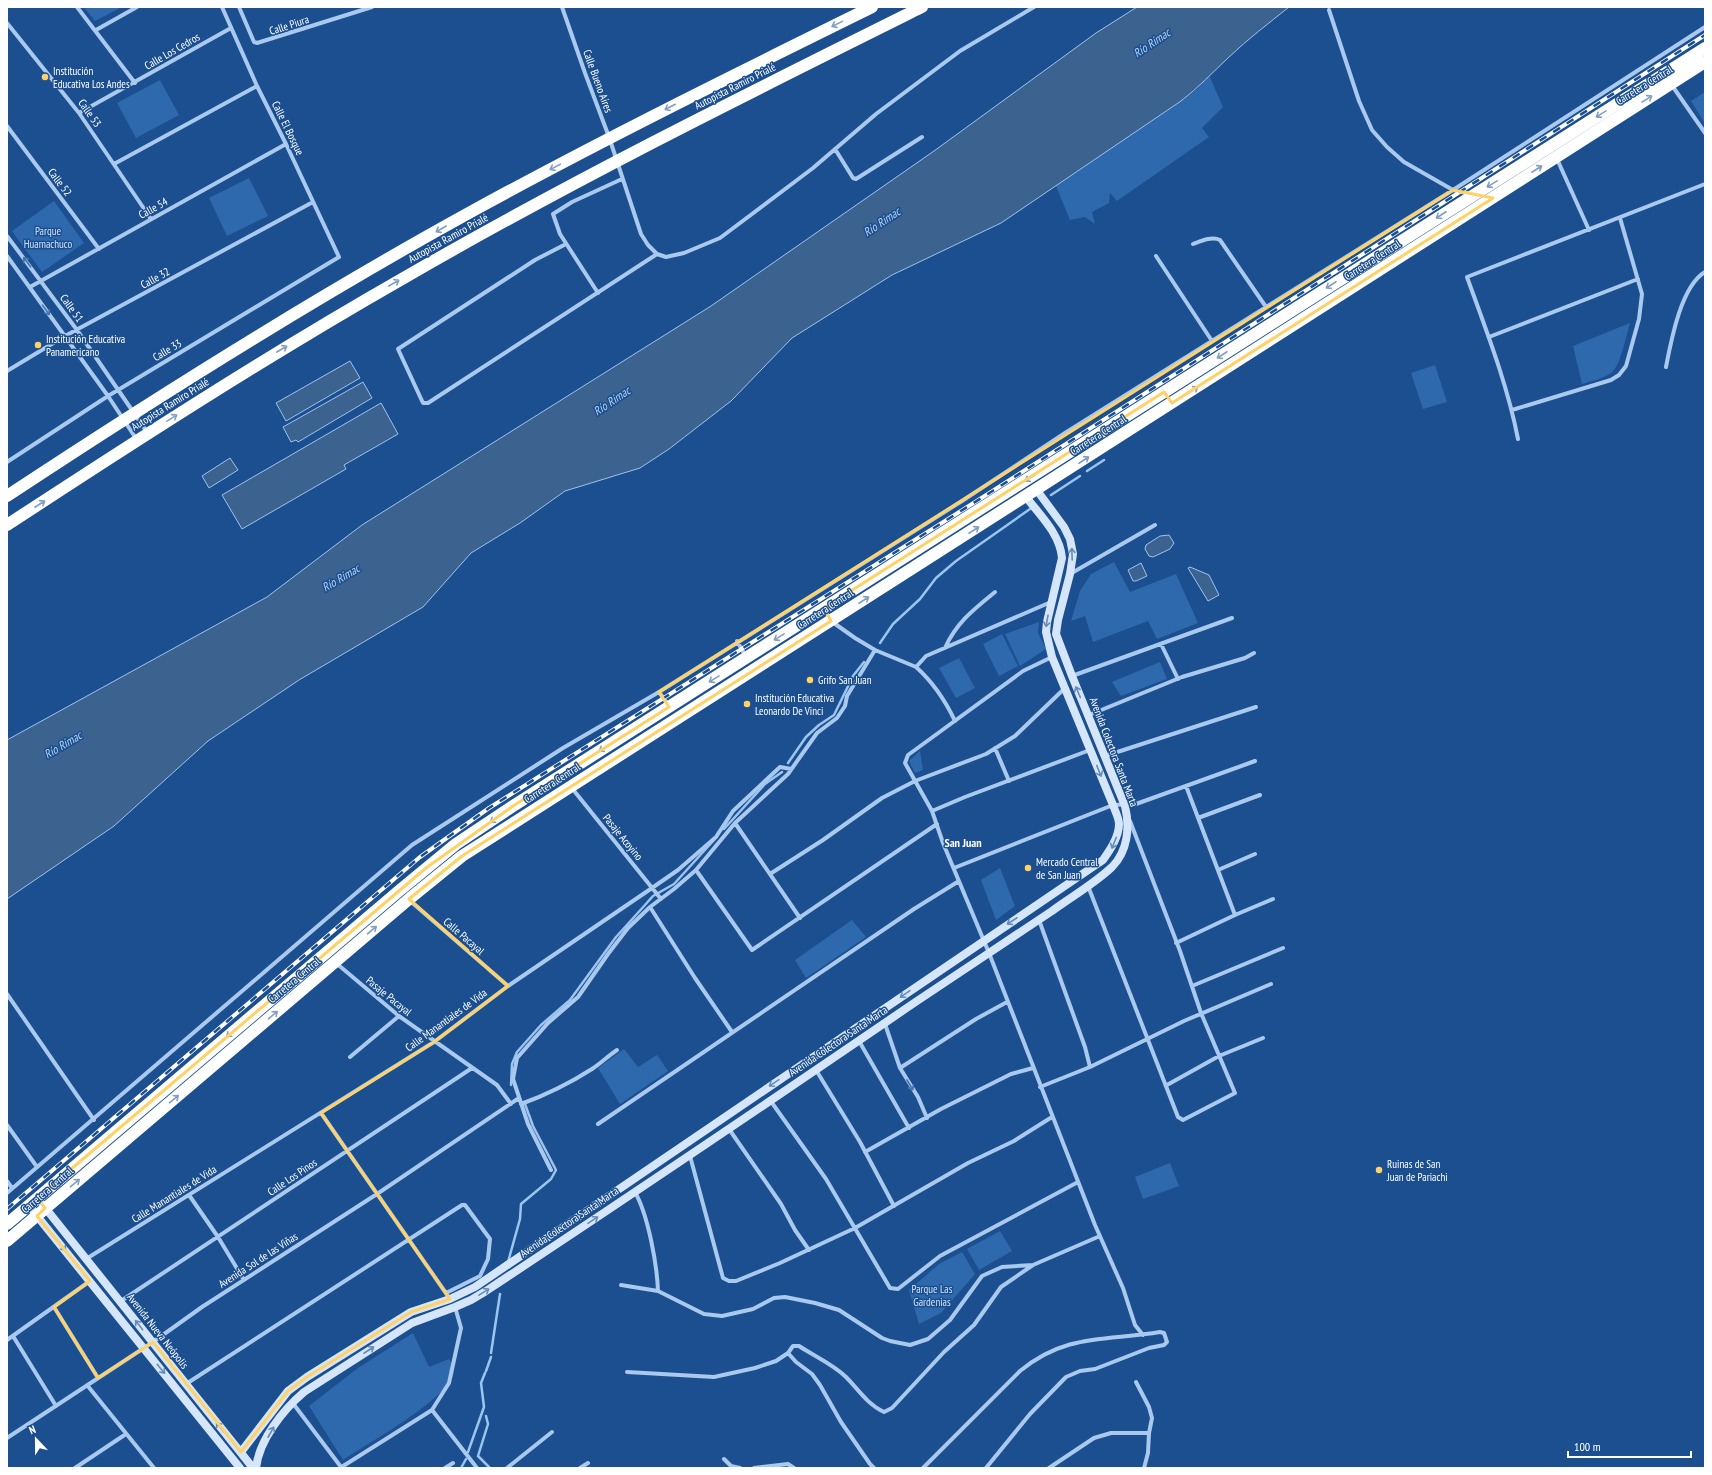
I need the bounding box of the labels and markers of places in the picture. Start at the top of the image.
place label: Institución Educativa Los Andes [53,64,130,91]
marker: Institución Educativa Los Andes [40,72,50,82]
place label: Institución Educativa Panamericano [46,332,125,359]
marker: Institución Educativa Panamericano [33,340,43,350]
place label: Grifo San Juan [818,673,872,687]
marker: Grifo San Juan [805,675,815,685]
place label: Institución Educativa Leonardo De Vinci [755,691,834,718]
marker: Institución Educativa Leonardo De Vinci [742,699,752,709]
place label: Mercado Central de San Juan [1036,855,1098,882]
marker: Mercado Central de San Juan [1023,863,1033,873]
place label: Ruinas de San Juan de Pariachi [1386,1157,1448,1184]
marker: Ruinas de San Juan de Pariachi [1374,1165,1384,1175]

